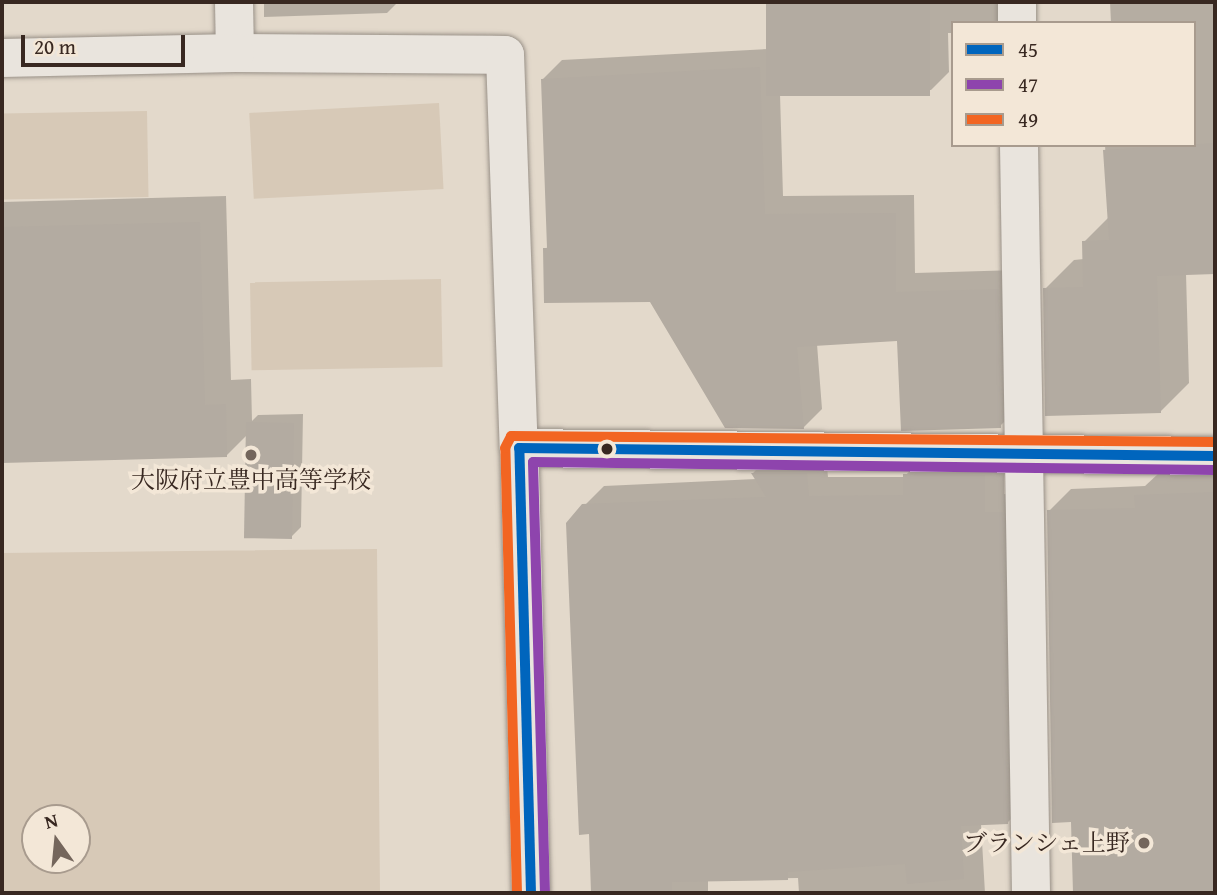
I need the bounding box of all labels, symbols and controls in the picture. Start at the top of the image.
scale bar [24,21,189,65]
legend [951,21,1196,147]
text: 20 m [34,31,76,62]
text: 45 [1018,34,1038,65]
text: 47 [1018,69,1038,100]
text: 49 [1018,104,1038,135]
unlabelled marker [600,442,614,456]
marker: 大阪府立豊中高等学校 [243,447,259,463]
place label: 大阪府立豊中高等学校 [131,466,371,494]
north arrow [21,804,91,874]
text: N [41,805,61,836]
place label: ブランシェ上野 [962,829,1130,857]
marker: ブランシェ上野 [1136,835,1152,851]

